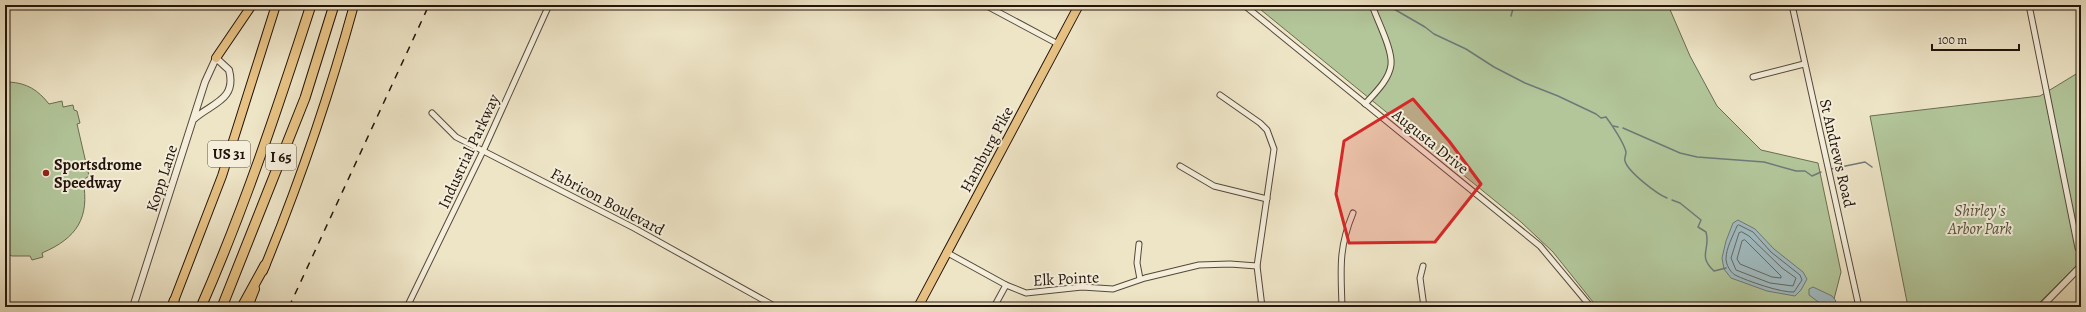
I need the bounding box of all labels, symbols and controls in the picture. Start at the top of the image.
scale bar [1932,26,2019,52]
text: 100 m [1938,32,1967,48]
street label: Industrial Parkway [433,90,505,212]
street label: St Andrews Road [1814,97,1860,210]
street label: Hamburg Pike [955,103,1019,196]
street label: Augusta Drive [1387,103,1473,179]
road number: US 31 [208,141,250,167]
street label: Kopp Lane [141,142,183,215]
road number: I 65 [266,144,296,170]
place label: Sportsdrome Speedway [54,154,142,194]
street label: Fabricon Boulevard [547,163,669,241]
marker: Sportsdrome Speedway [41,168,51,178]
park label: Shirley's Arbor Park [1947,200,2012,240]
street label: Elk Pointe [1032,266,1100,292]

